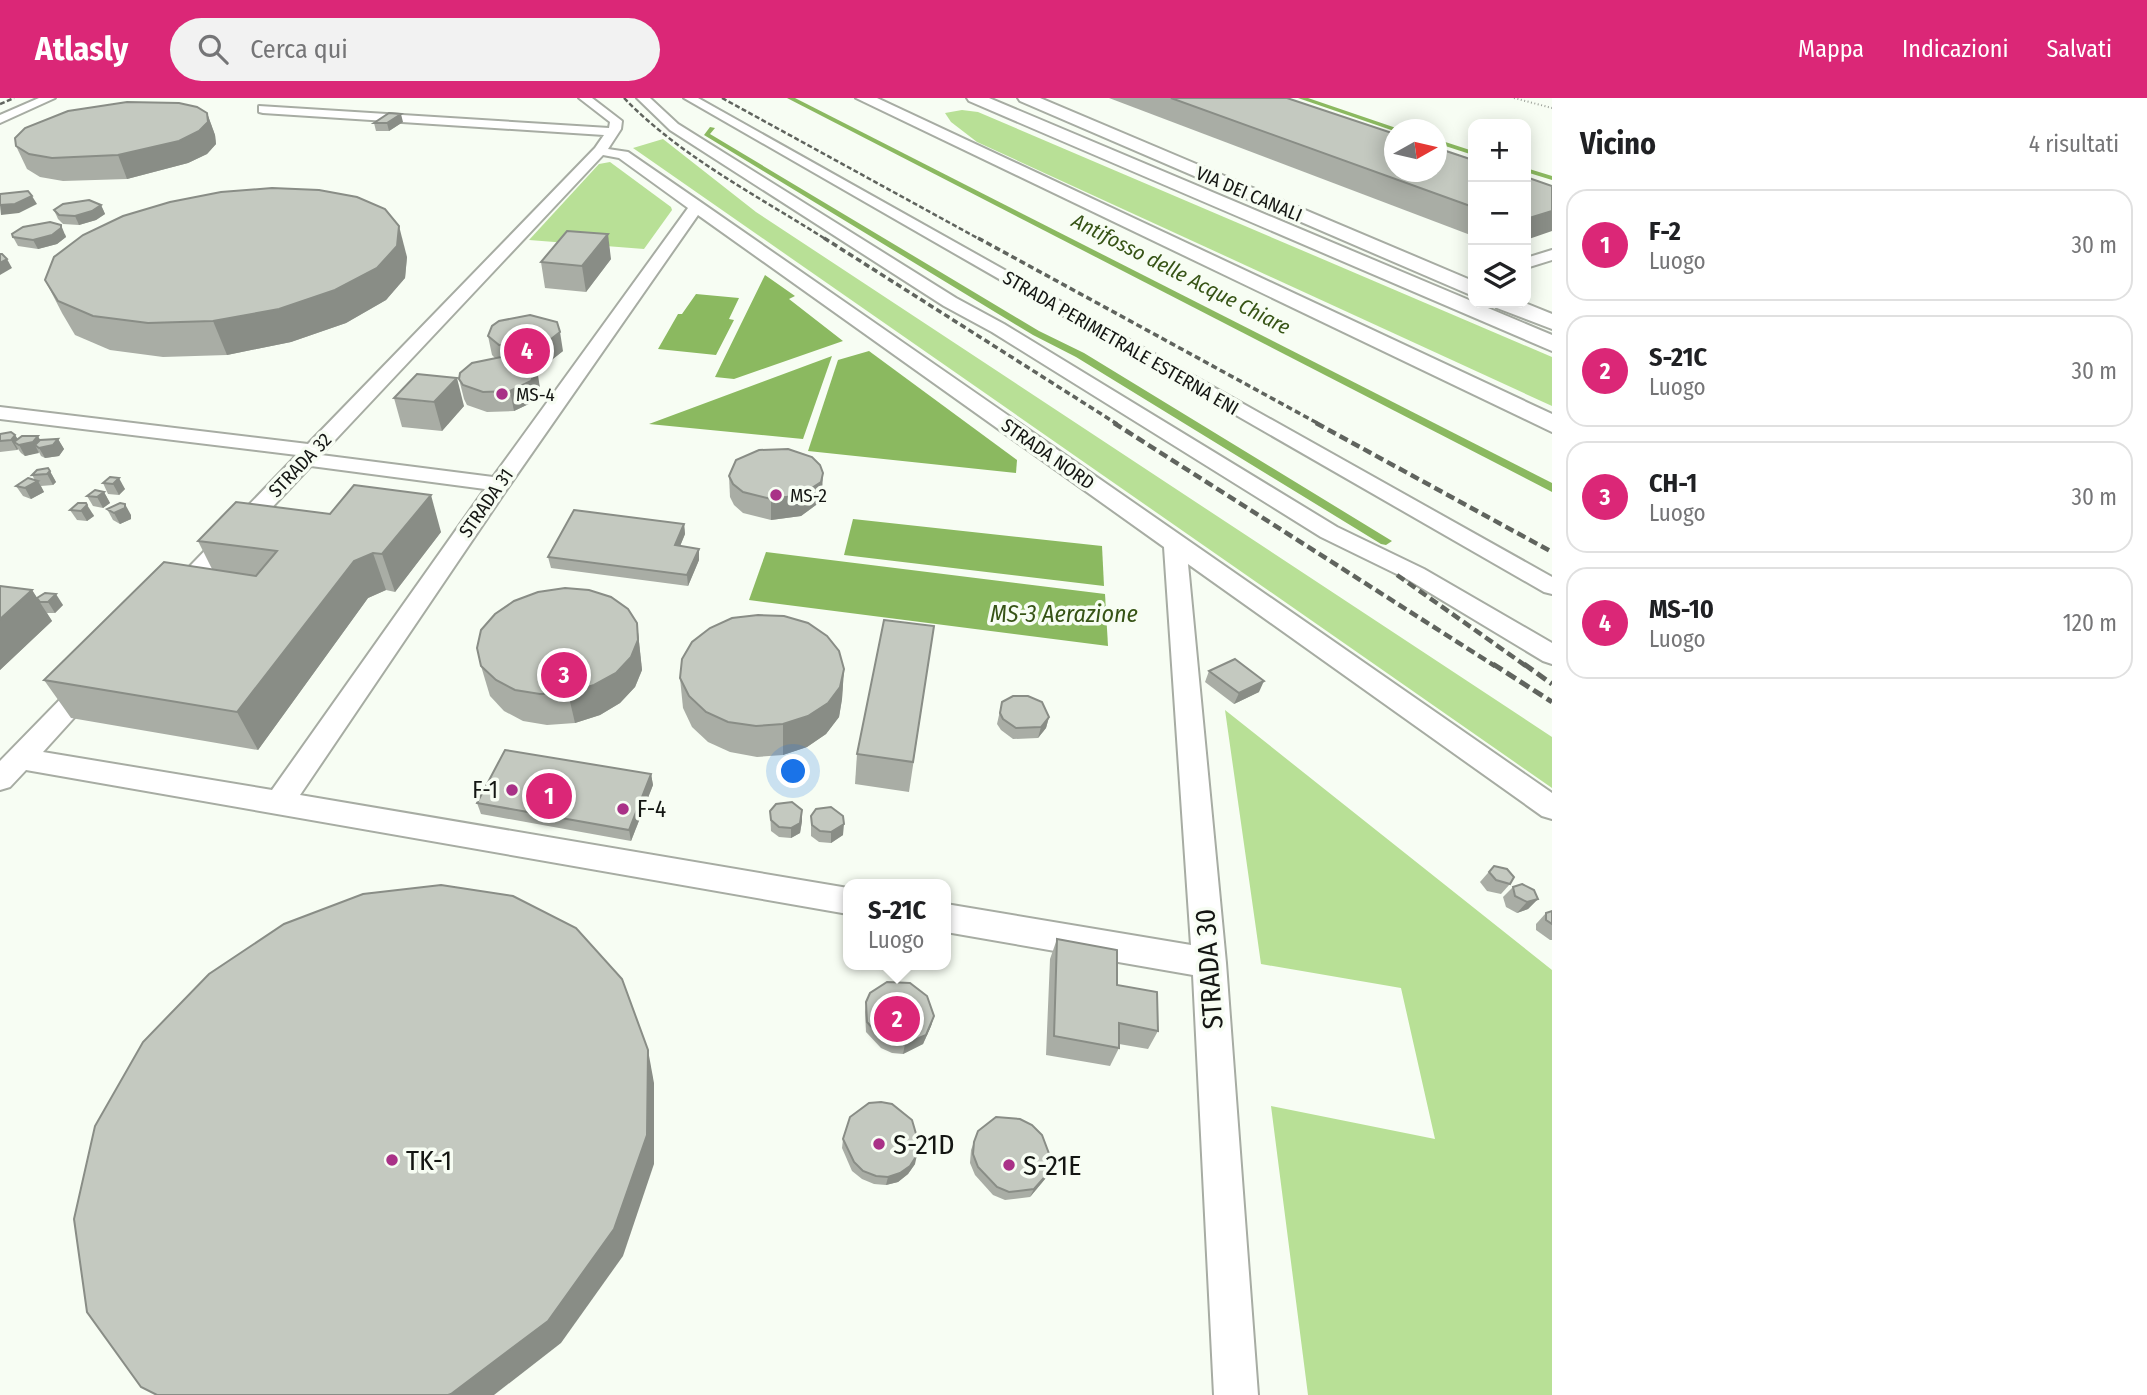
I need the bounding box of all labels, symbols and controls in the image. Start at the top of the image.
search box [170,18,660,81]
text: Atlasly [35,29,128,69]
icon: search [194,30,232,68]
text: Cerca qui [250,34,348,65]
text: Mappa [1798,35,1864,63]
text: Indicazioni [1902,35,2008,63]
text: Salvati [2046,35,2112,63]
north arrow [1384,119,1447,182]
map controls [1468,119,1531,308]
button: + [1468,119,1531,182]
text: Vicino [1580,126,1656,162]
text: 4 risultati [2029,130,2119,158]
street label: VIA DEI CANALI [1192,161,1306,227]
button: − [1468,182,1531,245]
water label: Antifosso delle Acque Chiare [1067,207,1295,340]
text: F-2 [1649,216,1681,247]
text: 1 [1600,231,1610,259]
text: 30 m [2072,231,2117,259]
button: layers [1468,245,1531,308]
text: Luogo [1649,247,1706,275]
street label: STRADA PERIMETRALE ESTERNA ENI [999,266,1243,420]
pin: 4 [504,325,550,377]
text: S-21C [1649,342,1707,373]
text: 2 [1600,357,1610,385]
text: 30 m [2072,357,2117,385]
text: Luogo [1649,373,1706,401]
place label: MS-4 [516,383,555,406]
marker: MS-4 [494,386,510,402]
street label: STRADA NORD [997,414,1099,494]
street label: STRADA 32 [264,428,336,502]
street label: STRADA 31 [454,464,518,542]
text: CH-1 [1649,468,1697,499]
text: 3 [1600,483,1610,511]
text: 30 m [2072,483,2117,511]
place label: MS-2 [790,484,827,507]
marker: MS-2 [768,487,784,503]
text: Luogo [1649,499,1706,527]
text: MS-10 [1649,594,1714,625]
water label: MS-3 Aerazione [990,600,1138,628]
text: 4 [1599,609,1611,637]
text: 120 m [2063,609,2117,637]
text: Luogo [1649,625,1706,653]
pin: 3 [541,649,587,701]
your location [776,754,810,788]
pin: 1 [526,770,572,822]
place label: F-1 [472,776,498,804]
marker: F-1 [504,782,520,798]
place label: F-4 [637,795,666,823]
marker: F-4 [615,801,631,817]
popup [843,879,951,970]
text: S-21C [868,895,926,926]
street label: STRADA 30 [1188,908,1230,1030]
text: Luogo [868,926,924,954]
pin: 2 [874,993,920,1045]
place label: S-21D [893,1128,954,1161]
marker: S-21D [871,1136,887,1152]
place label: TK-1 [406,1144,452,1177]
place label: S-21E [1023,1149,1081,1182]
marker: TK-1 [384,1152,400,1168]
marker: S-21E [1001,1157,1017,1173]

